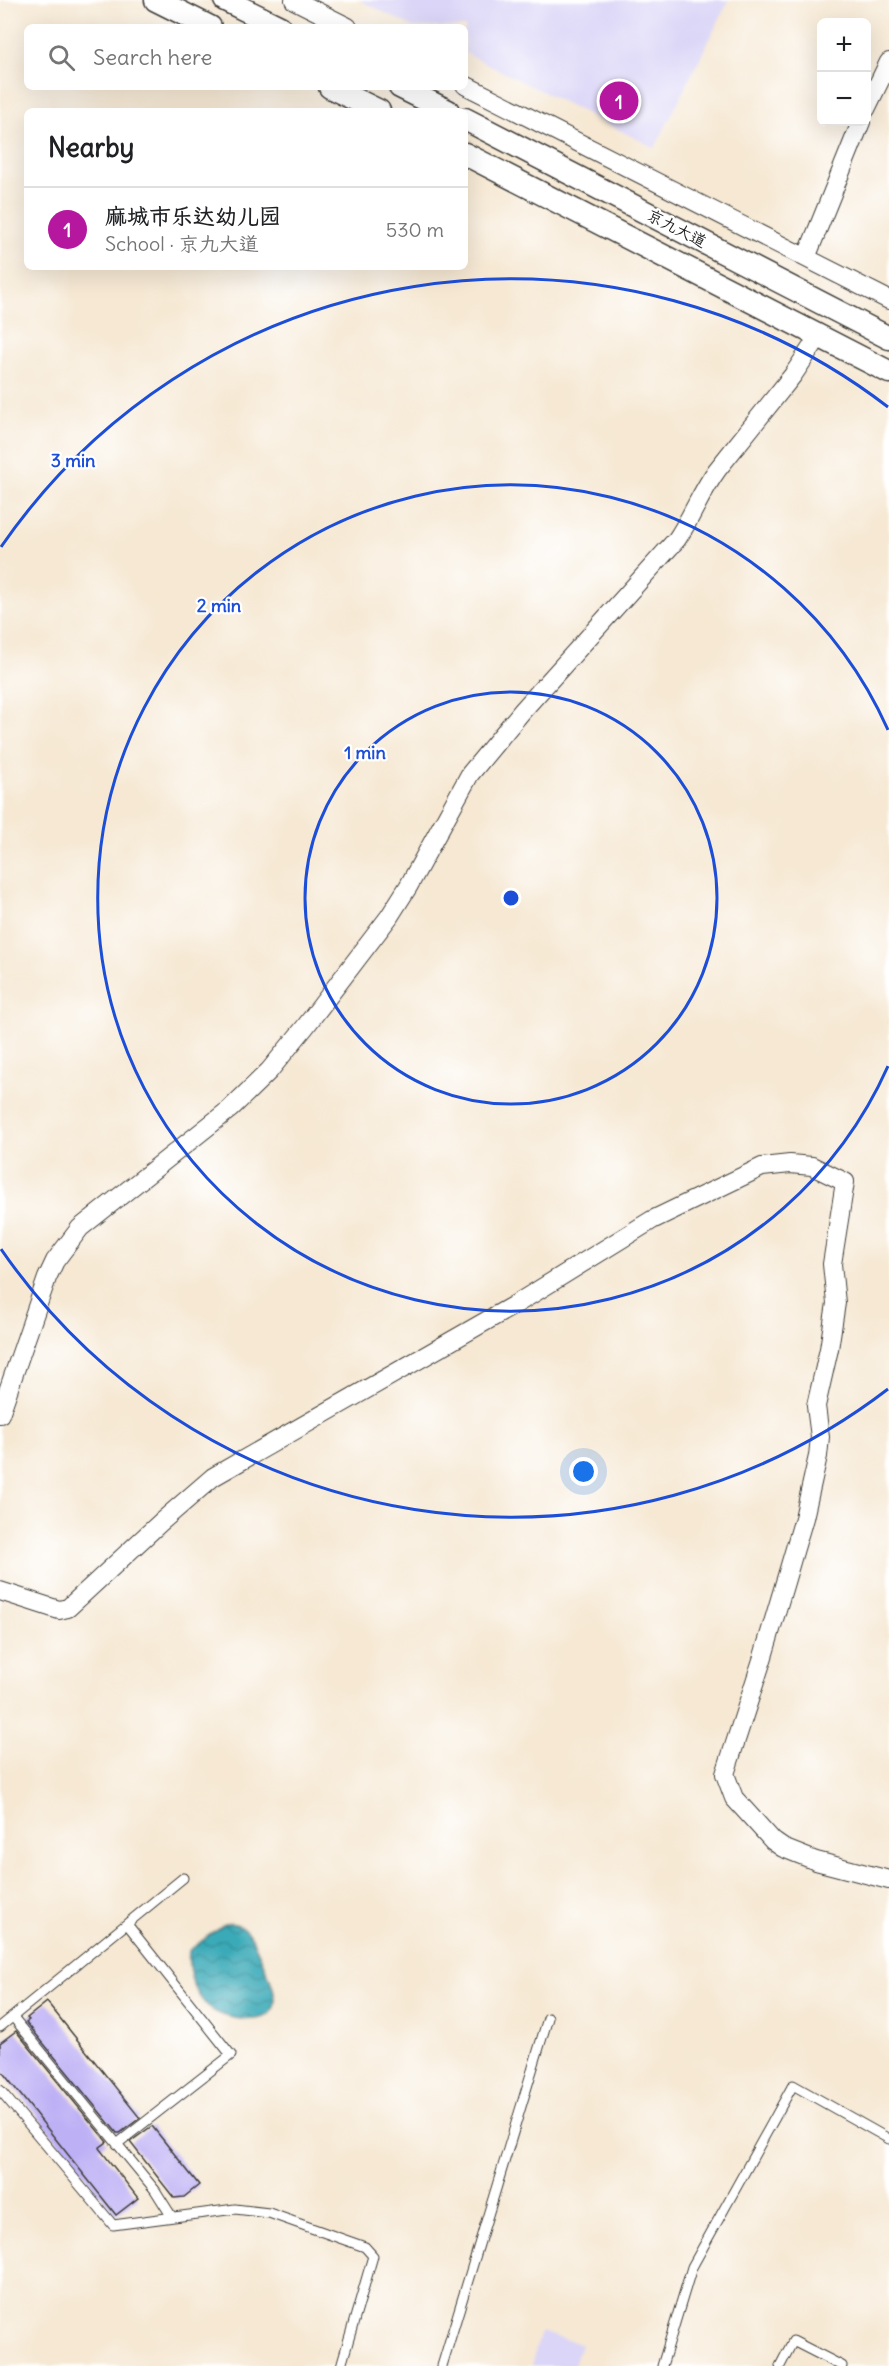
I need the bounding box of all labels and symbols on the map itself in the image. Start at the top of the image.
pin: 1 [600,78,638,124]
street label: 京九大道 [644,205,710,251]
text: 3 min [51,449,96,472]
text: 2 min [197,594,242,617]
text: 1 min [344,741,386,764]
centre of rings [501,888,521,908]
your location [569,1457,598,1486]

